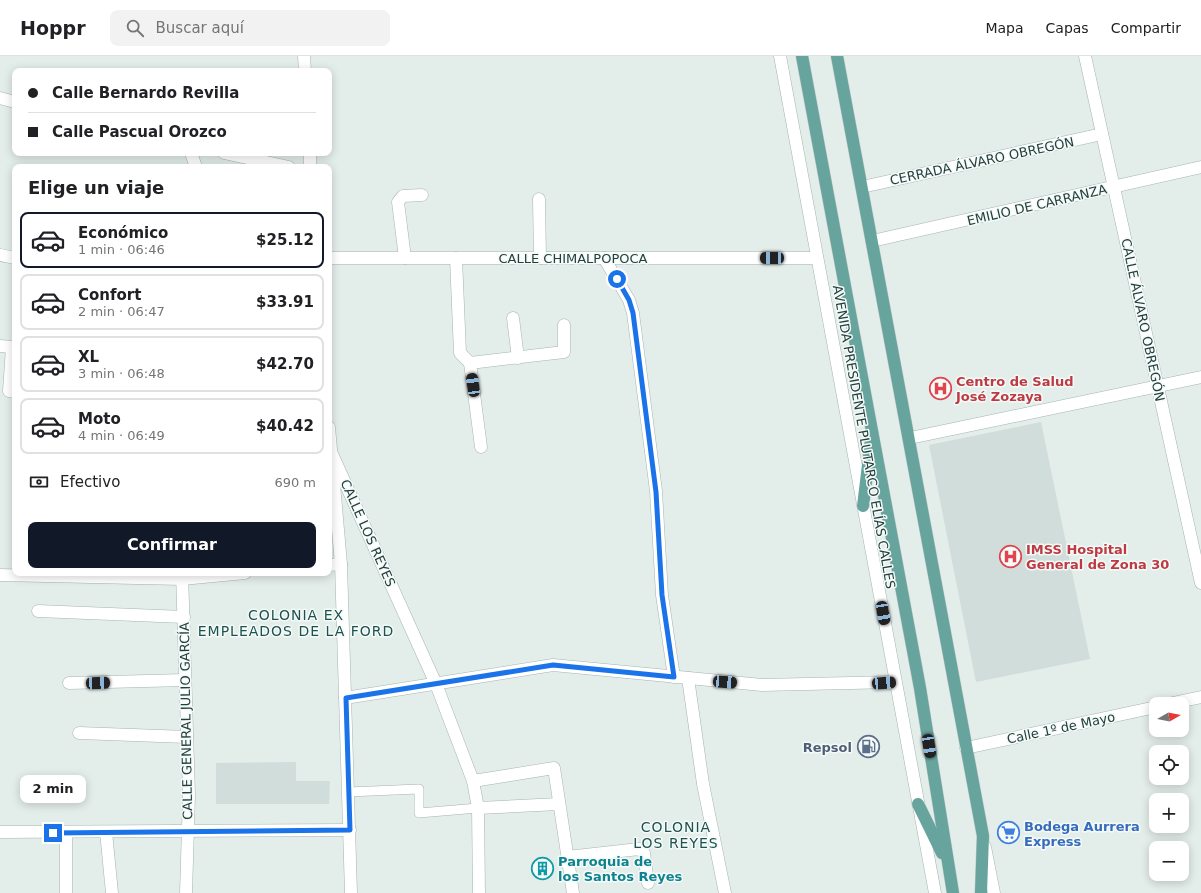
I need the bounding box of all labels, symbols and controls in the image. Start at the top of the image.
search box [110,10,390,46]
text: Hoppr [20,17,86,39]
icon: search [124,17,146,39]
text: Buscar aquí [156,19,244,37]
text: Mapa [985,20,1024,36]
text: Capas [1046,20,1089,36]
text: Compartir [1111,20,1181,36]
text: Calle Bernardo Revilla [52,84,239,102]
text: Calle Pascual Orozco [52,123,227,141]
street label: CERRADA ÁLVARO OBREGÓN [888,134,1076,188]
text: Elige un viaje [28,177,164,198]
street label: EMILIO DE CARRANZA [966,182,1108,228]
icon: car [30,222,66,258]
text: Económico [78,224,168,242]
text: $25.12 [256,231,314,249]
street label: CALLE ÁLVARO OBREGÓN [1118,237,1168,403]
text: 1 min · 06:46 [78,242,165,257]
street label: CALLE CHIMALPOPOCA [499,251,648,266]
car [760,252,784,264]
route start [608,270,626,288]
icon: car [30,284,66,320]
street label: AVENIDA PRESIDENTE PLUTARCO ELÍAS CALLES [830,284,898,590]
text: Confort [78,286,141,304]
text: $33.91 [256,293,314,311]
text: 2 min · 06:47 [78,304,165,319]
icon: car [30,346,66,382]
text: XL [78,348,99,366]
text: $42.70 [256,355,314,373]
text: 3 min · 06:48 [78,366,165,381]
car [465,372,481,398]
place label: Centro de Salud José Zozaya [955,374,1074,404]
hospital icon: Centro de Salud José Zozaya [928,375,954,401]
icon: car [30,408,66,444]
text: Moto [78,410,121,428]
text: $40.42 [256,417,314,435]
text: 4 min · 06:49 [78,428,165,443]
icon: cash [28,471,50,493]
text: Efectivo [60,473,120,491]
text: 690 m [274,475,316,490]
street label: CALLE LOS REYES [338,477,398,589]
button: Confirmar [28,522,316,568]
place label: IMSS Hospital General de Zona 30 [1026,542,1169,572]
hospital icon: IMSS Hospital General de Zona 30 [997,543,1023,569]
car [875,600,891,626]
district label: COLONIA EX EMPLEADOS DE LA FORD [198,607,394,639]
street label: CALLE GENERAL JULIO GARCÍA [177,622,195,820]
car [713,675,737,689]
car [872,676,896,690]
car [86,677,110,689]
north arrow [1149,697,1189,737]
map controls [1149,697,1189,881]
street label: Calle 1º de Mayo [1006,709,1116,747]
car [921,733,937,759]
fuel station icon: Repsol [855,734,881,760]
place label: Repsol [803,740,852,755]
button: locate [1149,745,1189,785]
callout: 2 min [20,775,86,803]
text: 2 min [33,781,73,796]
button: + [1149,793,1189,833]
district label: COLONIA LOS REYES [633,819,719,851]
place label: Bodega Aurrera Express [1024,819,1140,849]
supermarket icon: Bodega Aurrera Express [995,820,1021,846]
route end [44,824,62,842]
button: − [1149,841,1189,881]
place label: Parroquia de los Santos Reyes [558,854,683,884]
building icon: Parroquia de los Santos Reyes [529,855,555,881]

